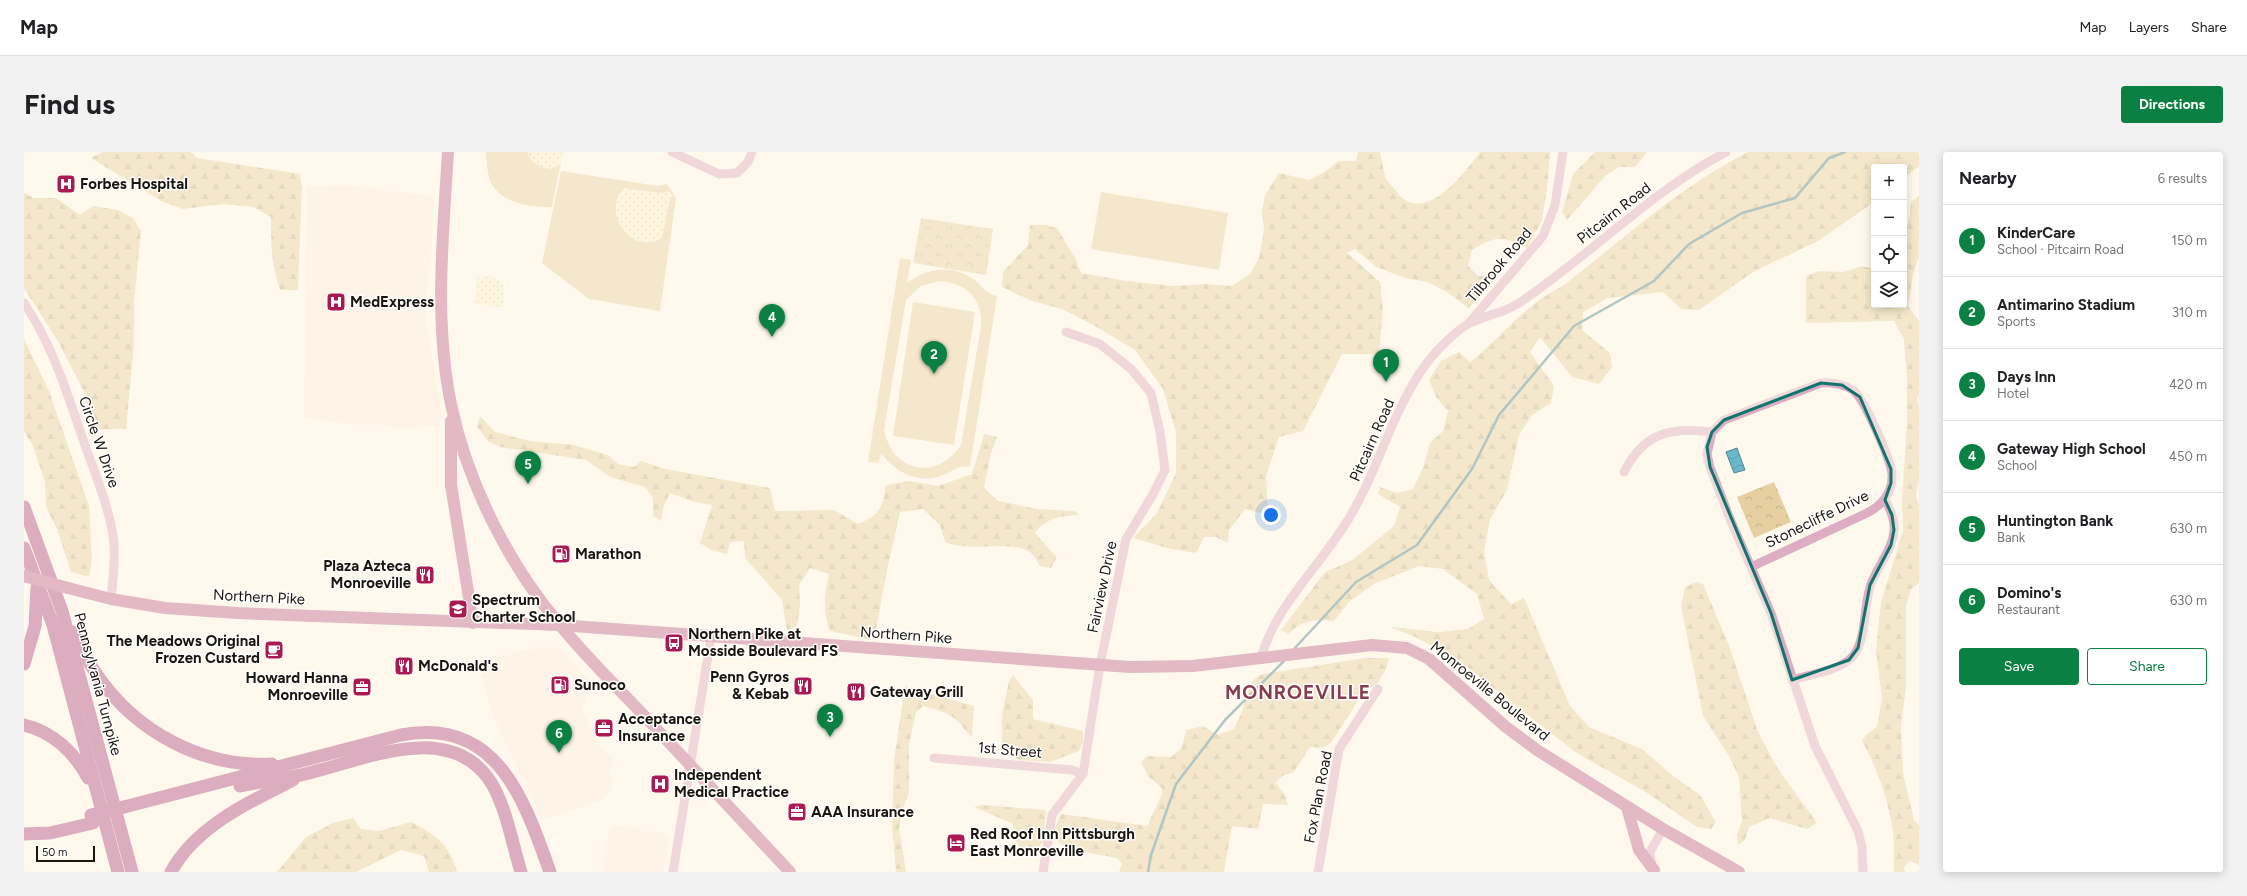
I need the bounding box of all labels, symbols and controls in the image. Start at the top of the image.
text: Map [20,16,58,39]
text: Map [2079,19,2107,36]
text: Layers [2129,19,2169,36]
text: Share [2191,19,2227,36]
button: Directions [2121,86,2223,123]
text: Find us [24,87,115,121]
map controls [1871,164,1907,308]
button: + [1871,164,1907,200]
text: Nearby [1959,168,2017,188]
text: 6 results [2158,171,2207,186]
hospital icon: Forbes Hospital [55,173,77,195]
place label: Forbes Hospital [80,175,188,193]
street label: Pitcairn Road [1574,179,1654,247]
button: − [1871,200,1907,236]
street label: Tilbrook Road [1463,224,1535,306]
text: KinderCare [1997,224,2075,242]
text: 1 [1969,233,1975,248]
text: 150 m [2172,233,2207,248]
button: locate [1871,236,1907,272]
text: School · Pitcairn Road [1997,242,2124,257]
button: layers [1871,272,1907,308]
hospital icon: MedExpress [325,291,347,313]
place label: MedExpress [350,293,434,311]
text: Antimarino Stadium [1997,296,2135,314]
pin: 4 [759,304,785,337]
text: 2 [1968,305,1976,320]
text: 310 m [2172,305,2207,320]
text: Sports [1997,314,2036,329]
pin: 2 [921,341,947,374]
pin: 1 [1373,349,1399,382]
text: Days Inn [1997,368,2056,386]
text: 3 [1968,377,1976,392]
text: 420 m [2169,377,2207,392]
text: Hotel [1997,386,2029,401]
street label: Circle W Drive [75,394,123,490]
street label: Pitcairn Road [1346,396,1398,484]
text: Gateway High School [1997,440,2146,458]
text: 4 [1968,449,1976,464]
text: 450 m [2169,449,2207,464]
pin: 5 [515,451,541,484]
text: School [1997,458,2037,473]
street label: Stonecliffe Drive [1762,486,1872,552]
your location [1261,505,1281,525]
text: Huntington Bank [1997,512,2113,530]
text: 5 [1968,521,1976,536]
text: 630 m [2170,521,2207,536]
text: Bank [1997,530,2025,545]
street label: Fairview Drive [1083,539,1121,635]
fuel station icon: Marathon [550,543,572,565]
place label: Marathon [575,545,641,563]
place label: Plaza Azteca Monroeville [323,557,412,592]
restaurant icon: Plaza Azteca Monroeville [414,564,436,586]
text: Domino's [1997,584,2061,602]
street label: Northern Pike [212,586,306,608]
place label: Spectrum Charter School [472,591,576,626]
text: 6 [1968,593,1976,608]
text: 630 m [2170,593,2207,608]
school or university icon: Spectrum Charter School [447,598,469,620]
text: Restaurant [1997,602,2060,617]
street label: Pennsylvania Turnpike [70,611,126,757]
street label: Northern Pike [859,623,953,647]
place label: Northern Pike at Mosside Boulevard FS [688,625,838,660]
place label: The Meadows Original Frozen Custard [107,632,260,667]
bus stop icon: Northern Pike at Mosside Boulevard FS [663,632,685,654]
street label: Monroeville Boulevard [1427,637,1553,745]
cafe icon: The Meadows Original Frozen Custard [263,639,285,661]
button: Save [1959,648,2079,685]
button: Share [2087,648,2207,685]
restaurant icon: McDonald's [393,655,415,677]
place label: McDonald's [418,657,498,675]
place label: Penn Gyros & Kebab [710,668,789,703]
place label: Howard Hanna Monroeville [246,669,349,704]
fuel station icon: Sunoco [549,674,571,696]
restaurant icon: Penn Gyros & Kebab [792,675,814,697]
office icon: Howard Hanna Monroeville [351,676,373,698]
place label: Sunoco [574,676,626,694]
restaurant icon: Gateway Grill [845,681,867,703]
district label: MONROEVILLE [1225,681,1371,704]
place label: Gateway Grill [870,683,963,701]
pin: 3 [817,704,843,737]
place label: Acceptance Insurance [618,710,702,745]
office icon: Acceptance Insurance [593,717,615,739]
pin: 6 [546,720,572,753]
street label: 1st Street [977,738,1043,762]
street label: Fox Plan Road [1300,749,1336,845]
place label: Independent Medical Practice [674,766,790,801]
hospital icon: Independent Medical Practice [649,773,671,795]
office icon: AAA Insurance [786,801,808,823]
place label: AAA Insurance [811,803,914,821]
place label: Red Roof Inn Pittsburgh East Monroeville [970,825,1135,860]
hotel icon: Red Roof Inn Pittsburgh East Monroeville [945,832,967,854]
scale bar [36,844,95,863]
text: 50 m [42,846,67,859]

